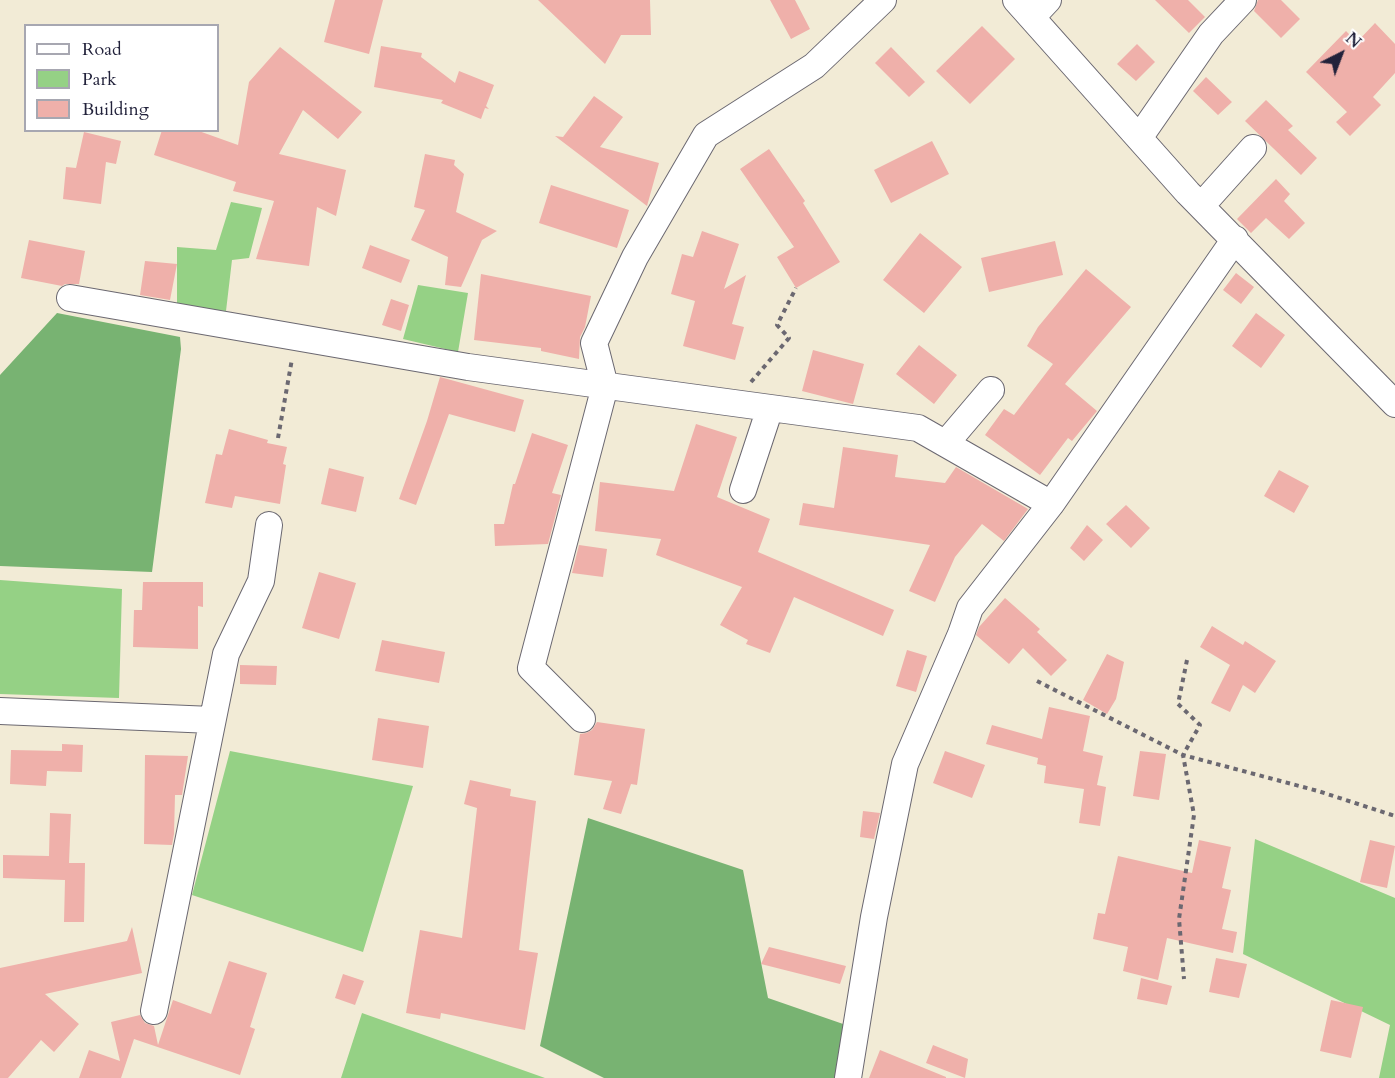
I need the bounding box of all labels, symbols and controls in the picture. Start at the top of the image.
legend [24,24,219,132]
north arrow [1311,24,1371,84]
text: N [1341,28,1366,53]
text: Road [82,37,122,62]
text: Park [82,67,117,92]
text: Building [82,97,149,122]

